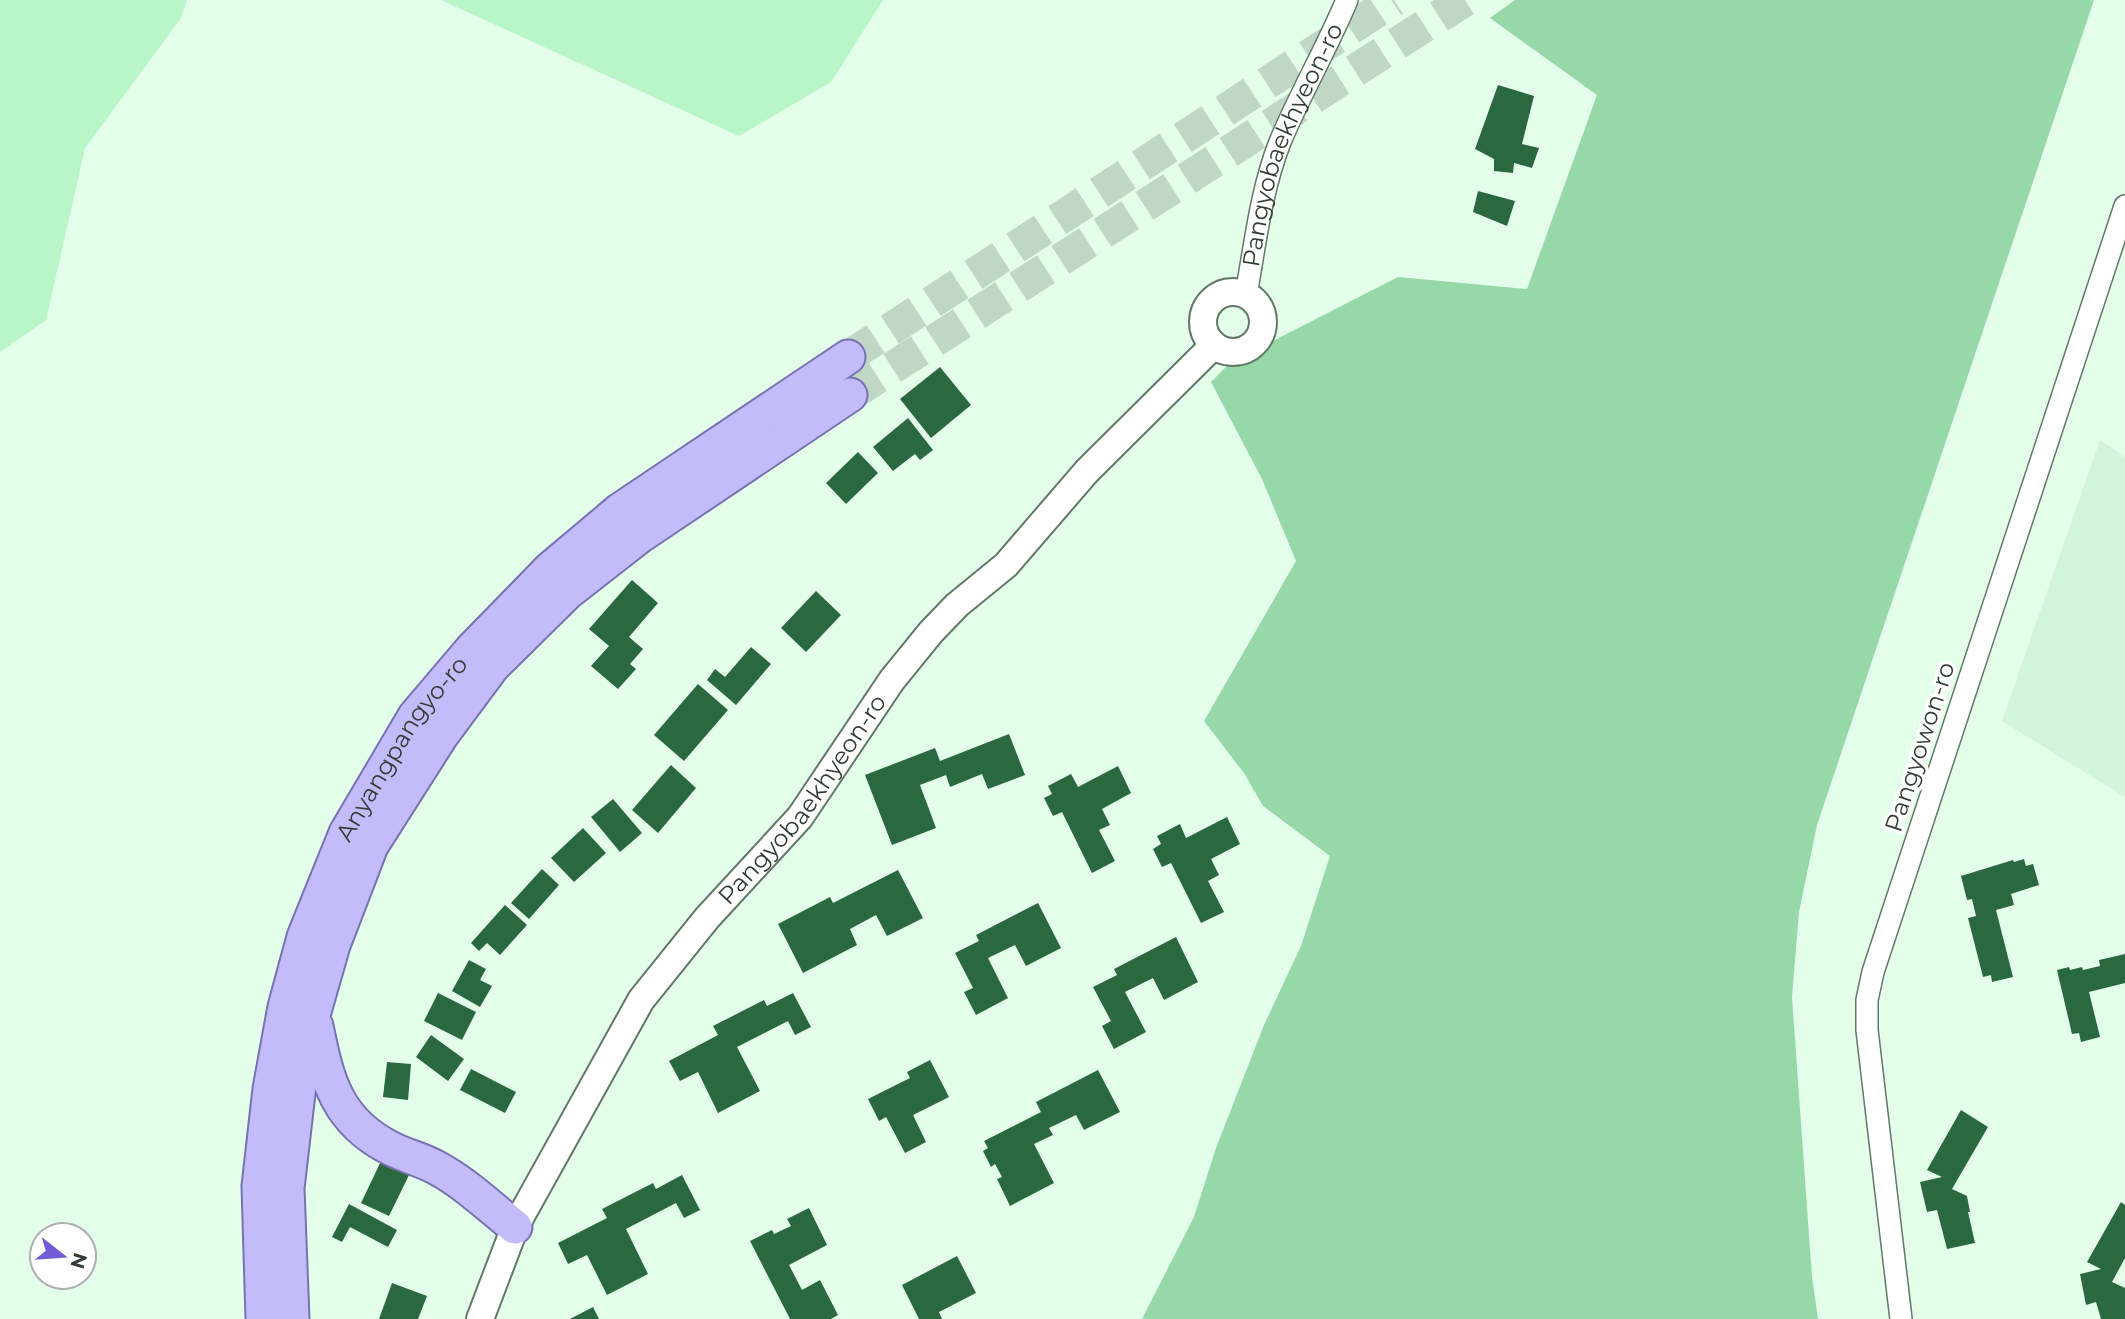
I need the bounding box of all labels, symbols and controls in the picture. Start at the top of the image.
street label: Pangyobaekhyeon-ro [1236,18,1349,269]
street label: Anyangpangyo-ro [329,650,474,846]
street label: Pangyowon-ro [1878,658,1961,835]
street label: Pangyobaekhyeon-ro [712,689,892,910]
north arrow [28,1221,98,1291]
text: N [66,1250,92,1272]

